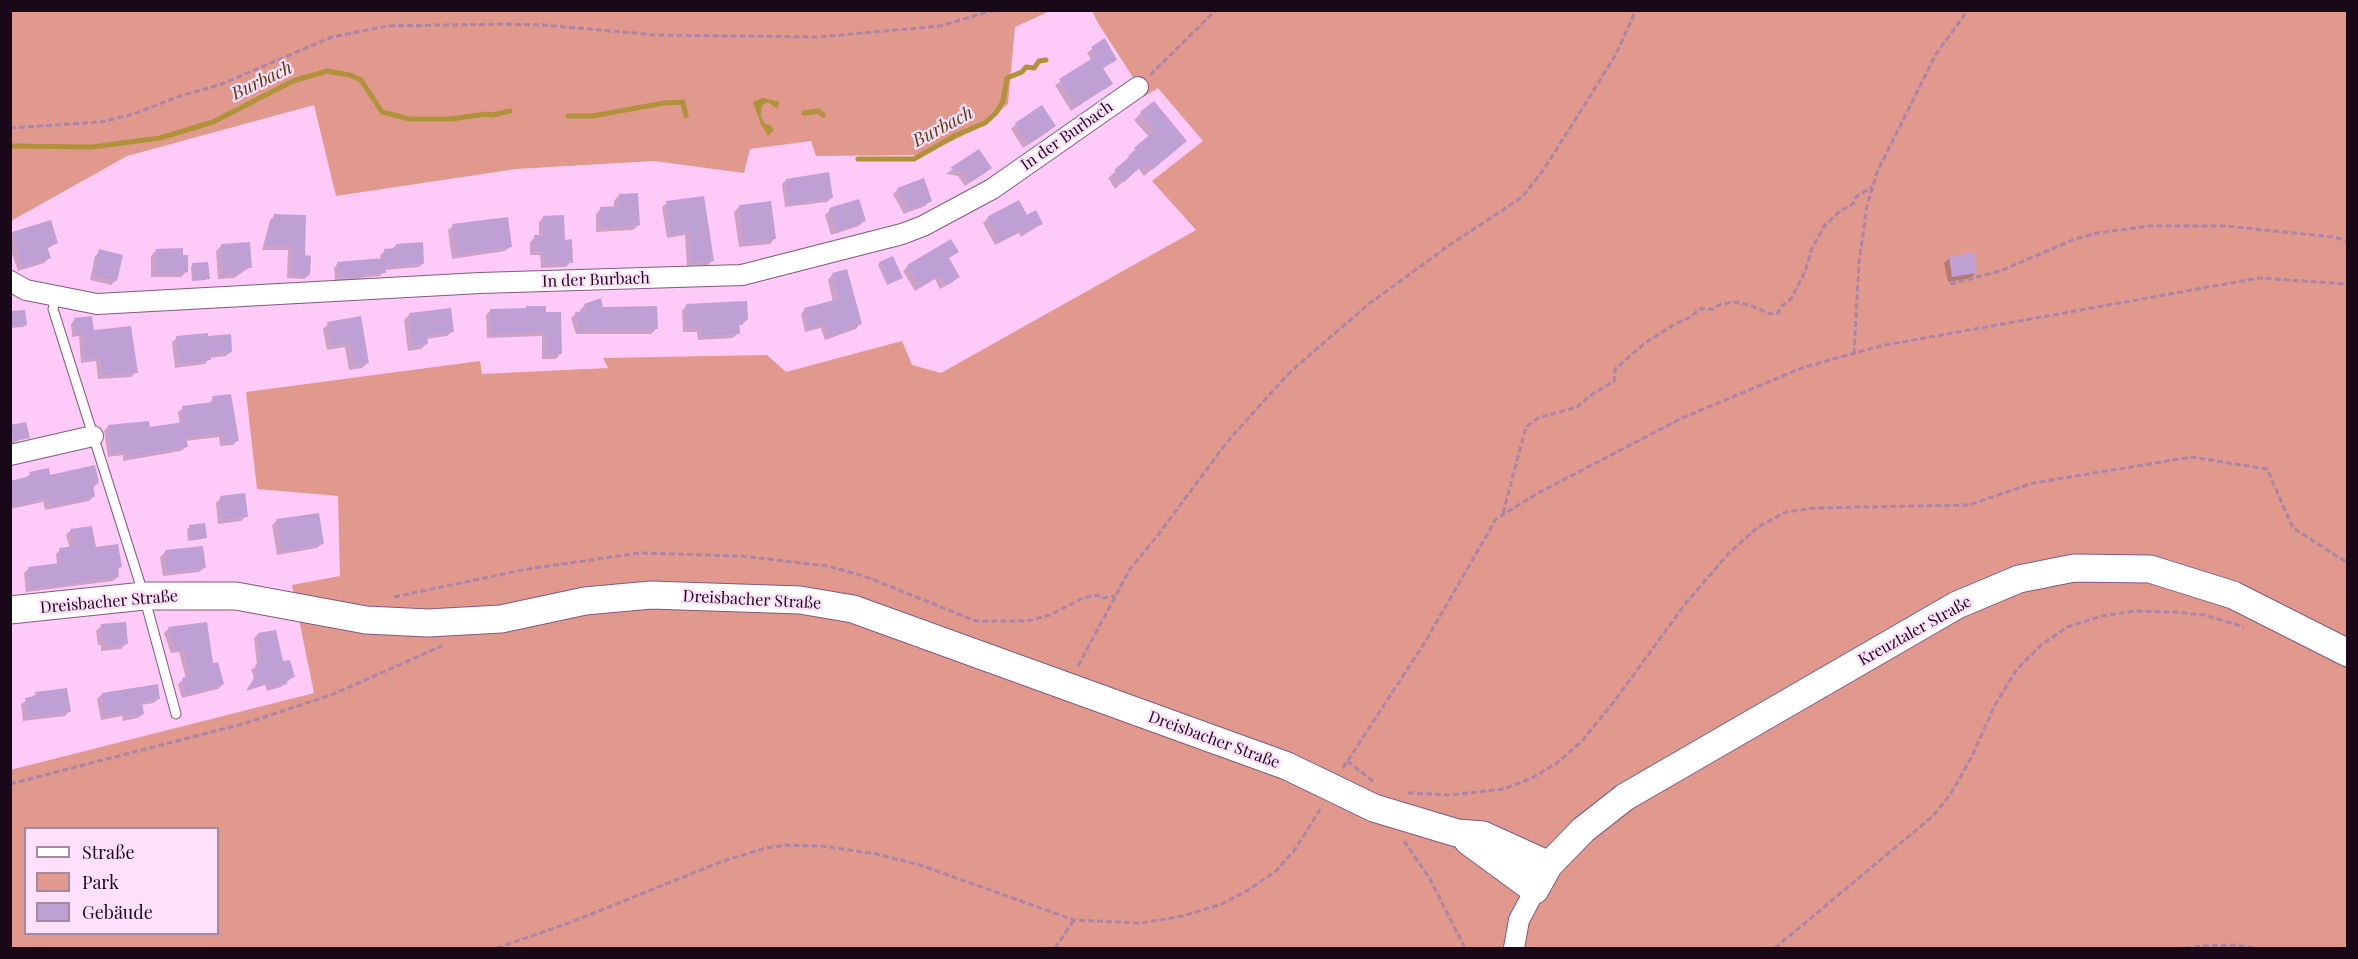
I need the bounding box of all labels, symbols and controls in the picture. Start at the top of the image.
water label: Burbach [228,57,296,105]
street label: In der Burbach [1017,97,1117,175]
water label: Burbach [909,102,977,152]
street label: In der Burbach [542,269,650,291]
street label: Dreisbacher Straße [39,586,179,618]
street label: Dreisbacher Straße [682,587,822,613]
street label: Kreuztaler Straße [1855,592,1975,670]
street label: Dreisbacher Straße [1146,707,1282,773]
legend [24,827,219,935]
text: Straße [82,840,135,864]
text: Park [82,870,119,894]
text: Gebäude [82,900,153,924]

